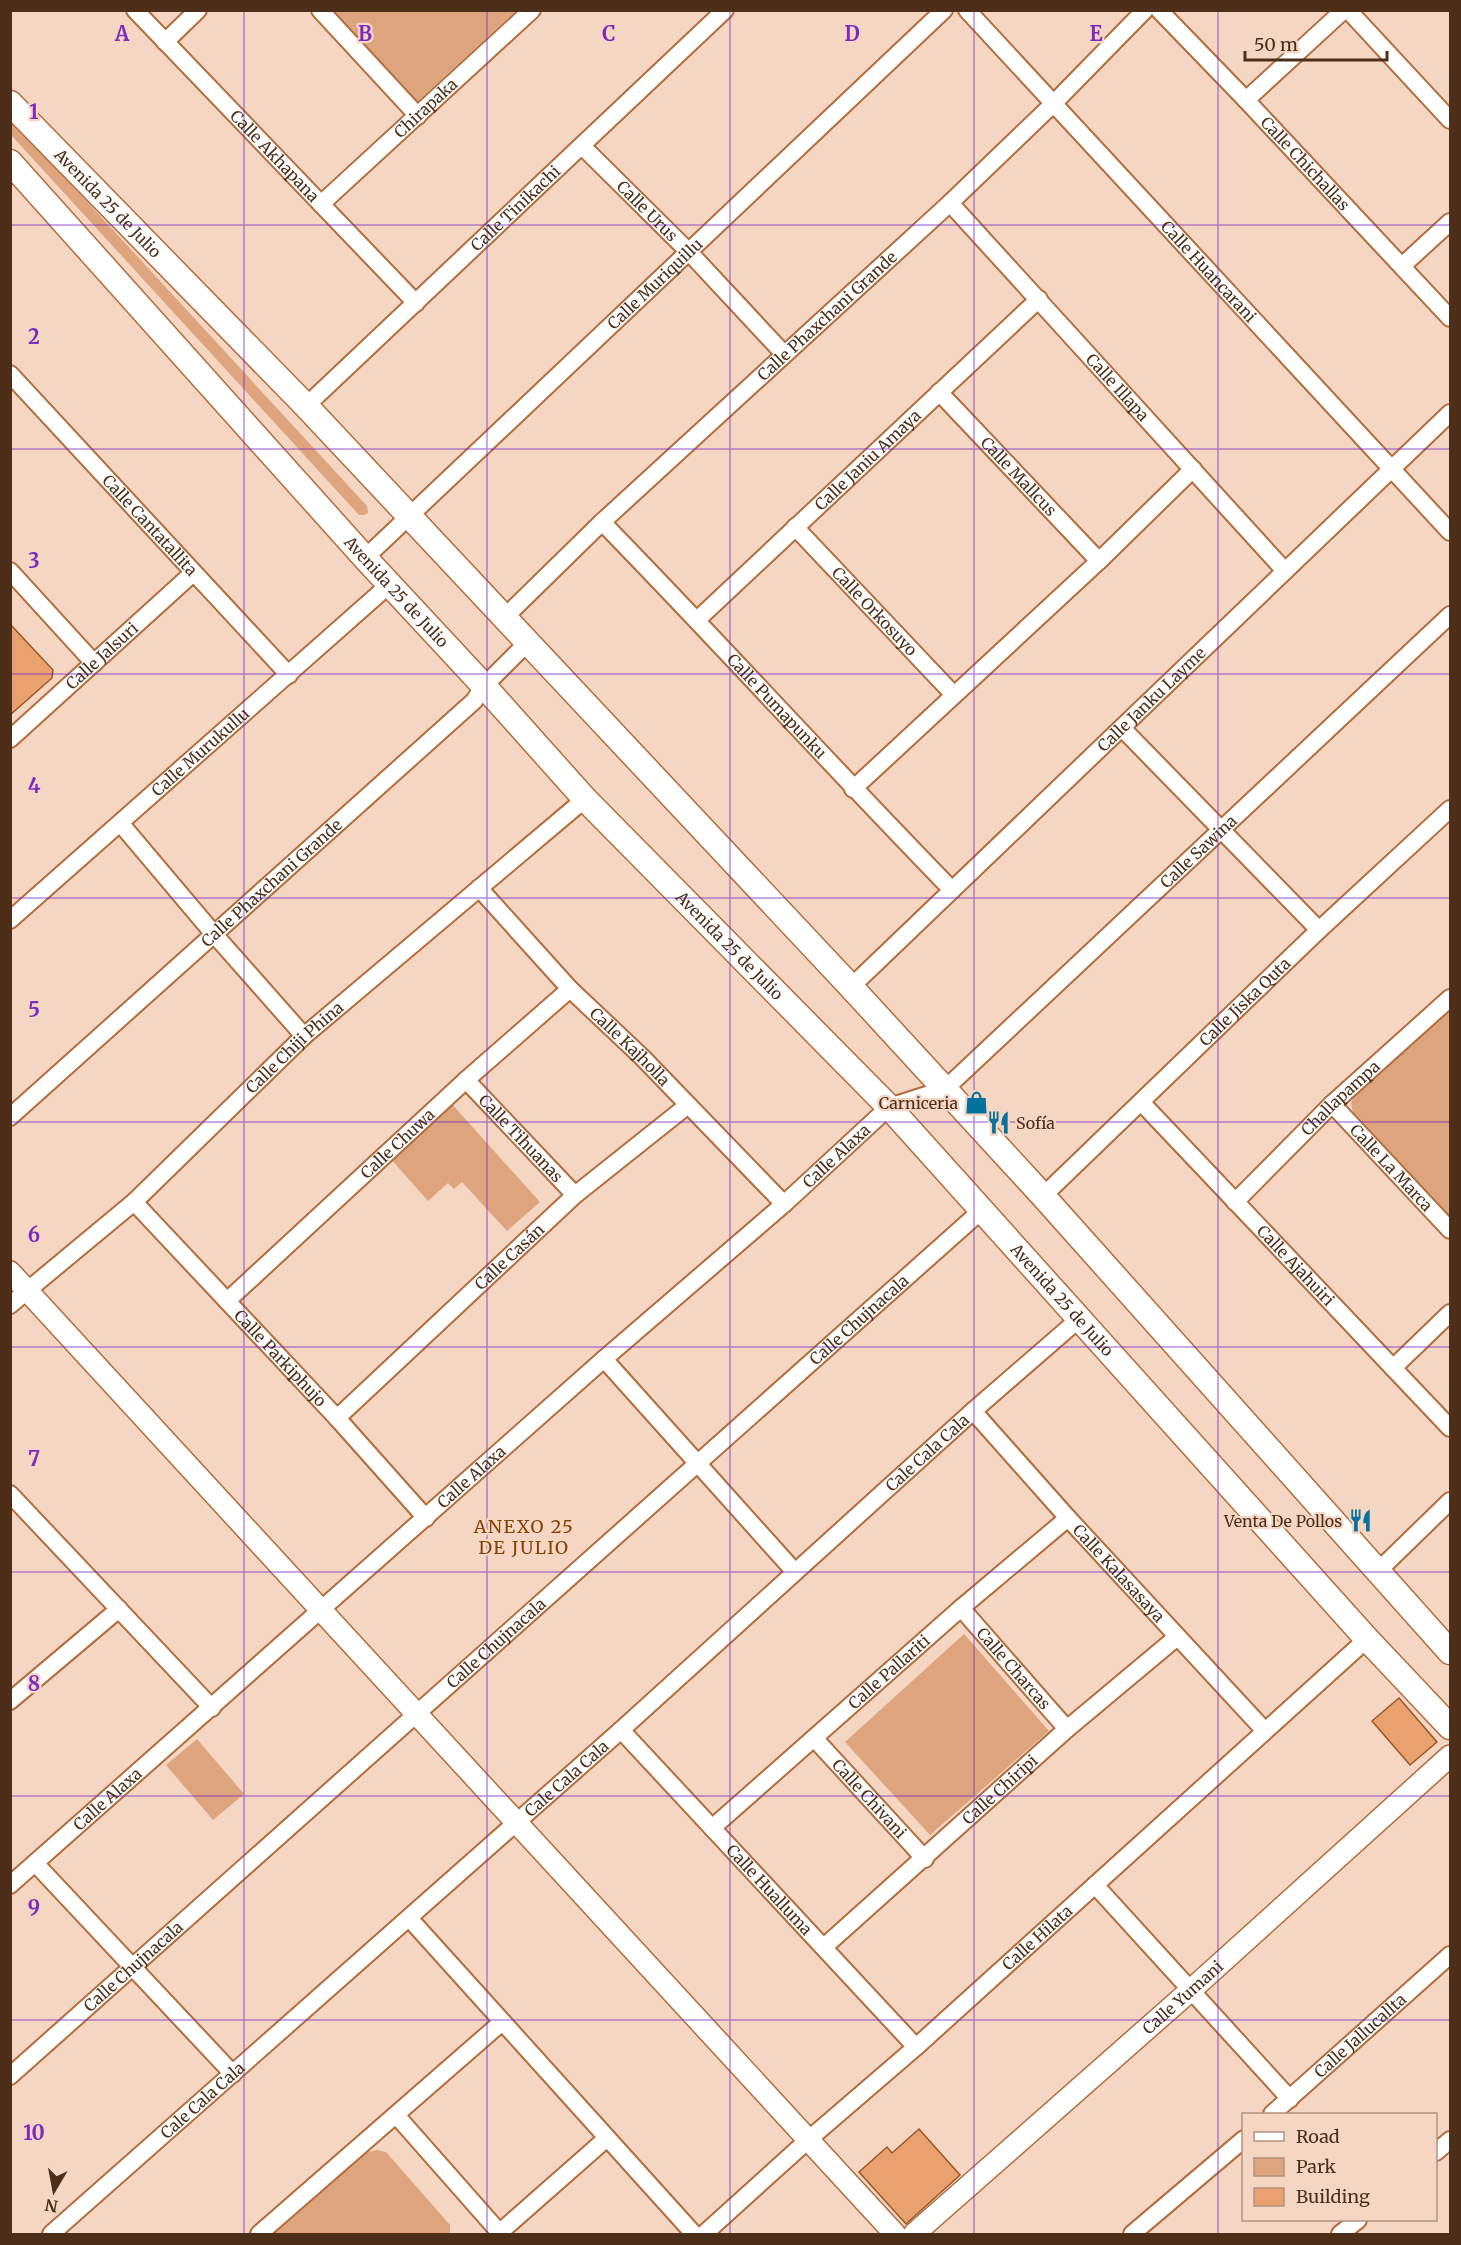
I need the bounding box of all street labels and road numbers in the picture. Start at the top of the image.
street label: Chirapaka [390,74,462,142]
street label: Calle Akhapana [226,106,324,206]
street label: Calle Chichallas [1257,112,1354,215]
street label: Avenida 25 de Julio [50,144,165,262]
street label: Calle Tinikachi [466,161,564,255]
street label: Calle Urus [613,176,682,245]
street label: Calle Huancarani [1157,216,1261,326]
street label: Calle Muriquillu [603,234,707,333]
street label: Calle Phaxchani Grande [753,247,901,385]
street label: Calle Illapa [1082,349,1154,425]
street label: Calle Janiu Amaya [810,405,925,514]
street label: Calle Mallcus [977,432,1061,520]
street label: Calle Cantatallita [98,470,202,580]
street label: Avenida 25 de Julio [340,531,453,651]
street label: Calle Orkosuyo [828,563,922,660]
street label: Calle Jalsuri [62,618,142,694]
street label: Calle Janku Layme [1093,643,1210,756]
street label: Calle Pumapunku [723,649,831,763]
street label: Calle Murukullu [147,703,253,800]
street label: Calle Sawina [1156,810,1241,892]
street label: Calle Phaxchani Grande [197,814,346,951]
street label: Avenida 25 de Julio [671,886,787,1004]
street label: Calle Jiska Quta [1195,953,1295,1050]
street label: Calle Chiji Phina [241,997,348,1097]
street label: Calle Kajholla [586,1003,675,1090]
street label: Challapampa [1297,1056,1384,1140]
street label: Calle Tihuanas [475,1090,567,1186]
street label: Calle Chuwa [356,1104,439,1183]
street label: Calle Alaxa [798,1119,874,1192]
street label: Calle La Marca [1346,1120,1437,1216]
street label: Calle Casán [470,1219,548,1294]
street label: Calle Ajahuiri [1253,1221,1339,1310]
street label: Avenida 25 de Julio [1006,1239,1118,1360]
street label: Calle Chujnacala [805,1270,913,1369]
street label: Calle Parkiphujo [230,1305,331,1411]
street label: Cale Cala Cala [881,1409,973,1496]
street label: Calle Alaxa [433,1441,510,1512]
street label: Calle Kalasasaya [1069,1520,1169,1626]
street label: Calle Chujnacala [442,1593,550,1692]
street label: Calle Charcas [972,1623,1055,1713]
street label: Calle Pallariti [844,1630,934,1713]
street label: Cale Cala Cala [520,1735,613,1821]
street label: Calle Chiripi [958,1750,1042,1828]
street label: Calle Chivani [828,1755,911,1842]
street label: Calle Alaxa [69,1763,146,1834]
street label: Calle Hualluma [722,1840,817,1939]
street label: Calle Hilata [998,1900,1077,1974]
street label: Calle Chujnacala [79,1917,187,2016]
street label: Calle Yumani [1138,1956,1227,2038]
street label: Calle Jallucallta [1310,1989,1410,2082]
street label: Cale Cala Cala [156,2057,249,2143]

